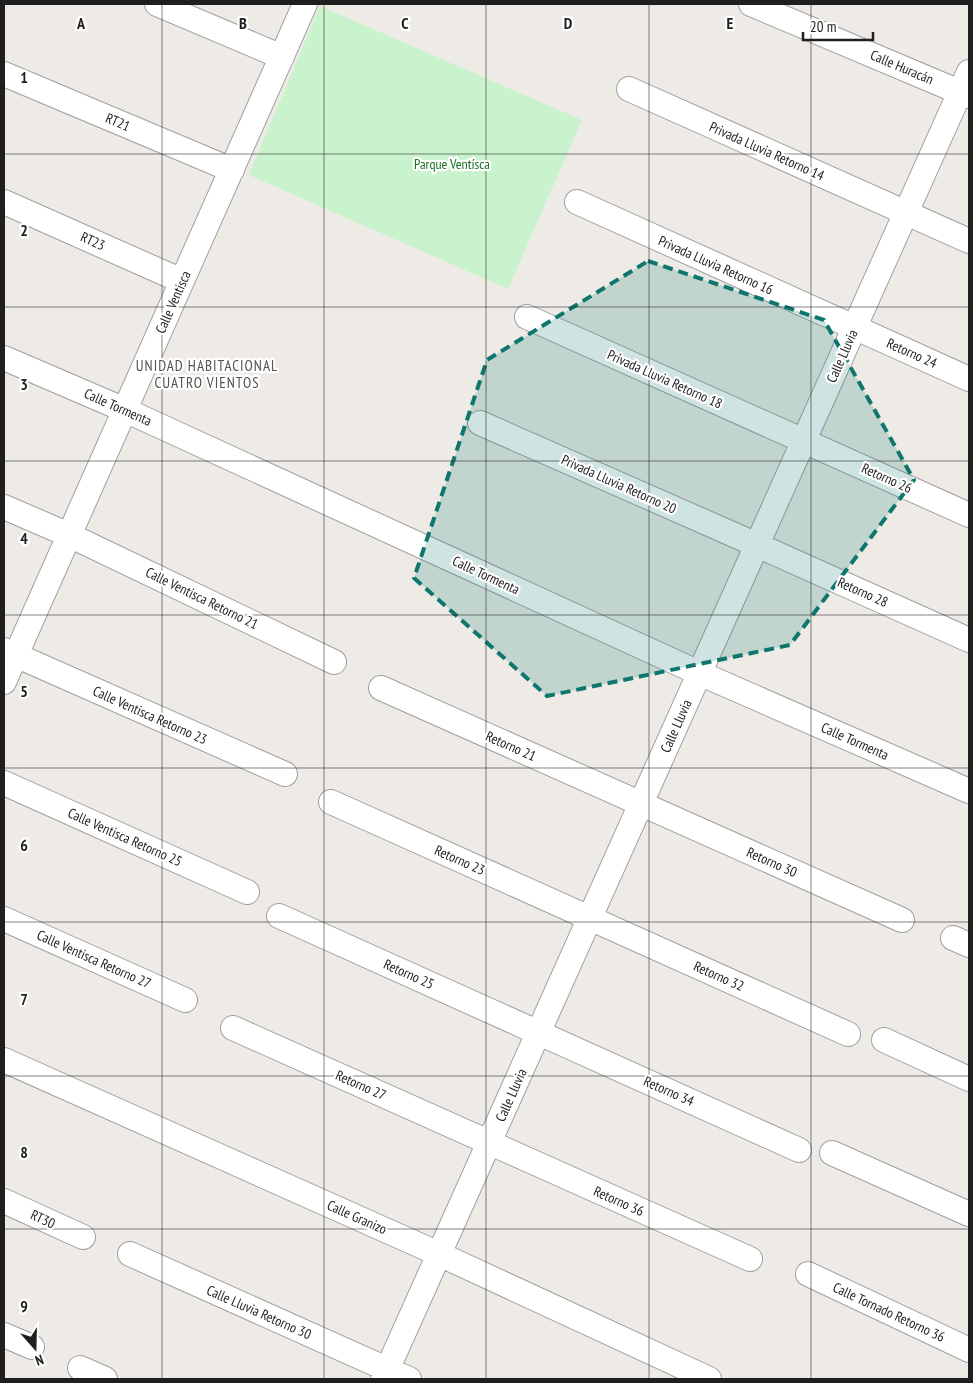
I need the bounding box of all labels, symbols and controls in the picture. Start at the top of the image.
scale bar [803,10,873,42]
text: A [76,13,86,33]
text: B [239,13,247,33]
text: C [401,13,409,33]
text: D [564,13,573,33]
text: E [727,13,734,33]
text: 20 m [810,17,836,36]
street label: Calle Huracán [868,46,936,88]
text: 1 [20,67,28,87]
street label: RT21 [103,109,133,135]
street label: Privada Lluvia Retorno 14 [707,118,828,185]
park label: Parque Ventísca [414,155,490,173]
text: 2 [20,220,28,240]
street label: RT23 [78,228,108,254]
street label: Privada Lluvia Retorno 16 [656,232,776,298]
street label: Calle Ventisca [151,268,195,336]
street label: Calle Lluvia [822,327,862,385]
street label: Retorno 24 [884,334,941,372]
street label: Privada Lluvia Retorno 18 [605,346,725,412]
district label: UNIDAD HABITACIONAL CUATRO VIENTOS [136,356,278,392]
text: 3 [20,374,28,394]
street label: Calle Tormenta [81,384,155,430]
street label: Privada Lluvia Retorno 20 [559,451,679,517]
street label: Retorno 26 [859,459,915,497]
text: 4 [20,528,28,548]
street label: Calle Tormenta [450,552,522,598]
street label: Calle Ventisca Retorno 21 [143,563,261,633]
street label: Retorno 28 [835,573,891,611]
text: 5 [20,681,28,701]
street label: Calle Ventisca Retorno 23 [90,682,210,748]
street label: Calle Lluvia [656,697,696,755]
street label: Calle Tormenta [818,718,892,764]
street label: Retorno 21 [483,727,539,765]
street label: Calle Ventisca Retorno 25 [65,804,185,870]
text: 6 [20,835,28,855]
street label: Retorno 23 [432,841,488,879]
street label: Retorno 30 [744,843,800,881]
street label: Calle Ventisca Retorno 27 [34,926,154,992]
street label: Retorno 25 [381,955,437,993]
street label: Retorno 32 [691,957,747,995]
text: 7 [20,989,28,1009]
street label: Retorno 27 [333,1066,389,1104]
street label: Calle Lluvia [491,1066,531,1124]
street label: Retorno 34 [641,1072,698,1110]
text: 8 [20,1142,28,1162]
street label: Retorno 36 [591,1182,647,1220]
street label: Calle Granizo [324,1196,390,1238]
street label: RT30 [28,1206,58,1232]
street label: Calle Tornado Retorno 36 [830,1278,948,1346]
street label: Calle Lluvia Retorno 30 [204,1281,314,1343]
text: 9 [20,1296,28,1316]
north arrow [10,1323,60,1373]
text: N [33,1350,46,1370]

